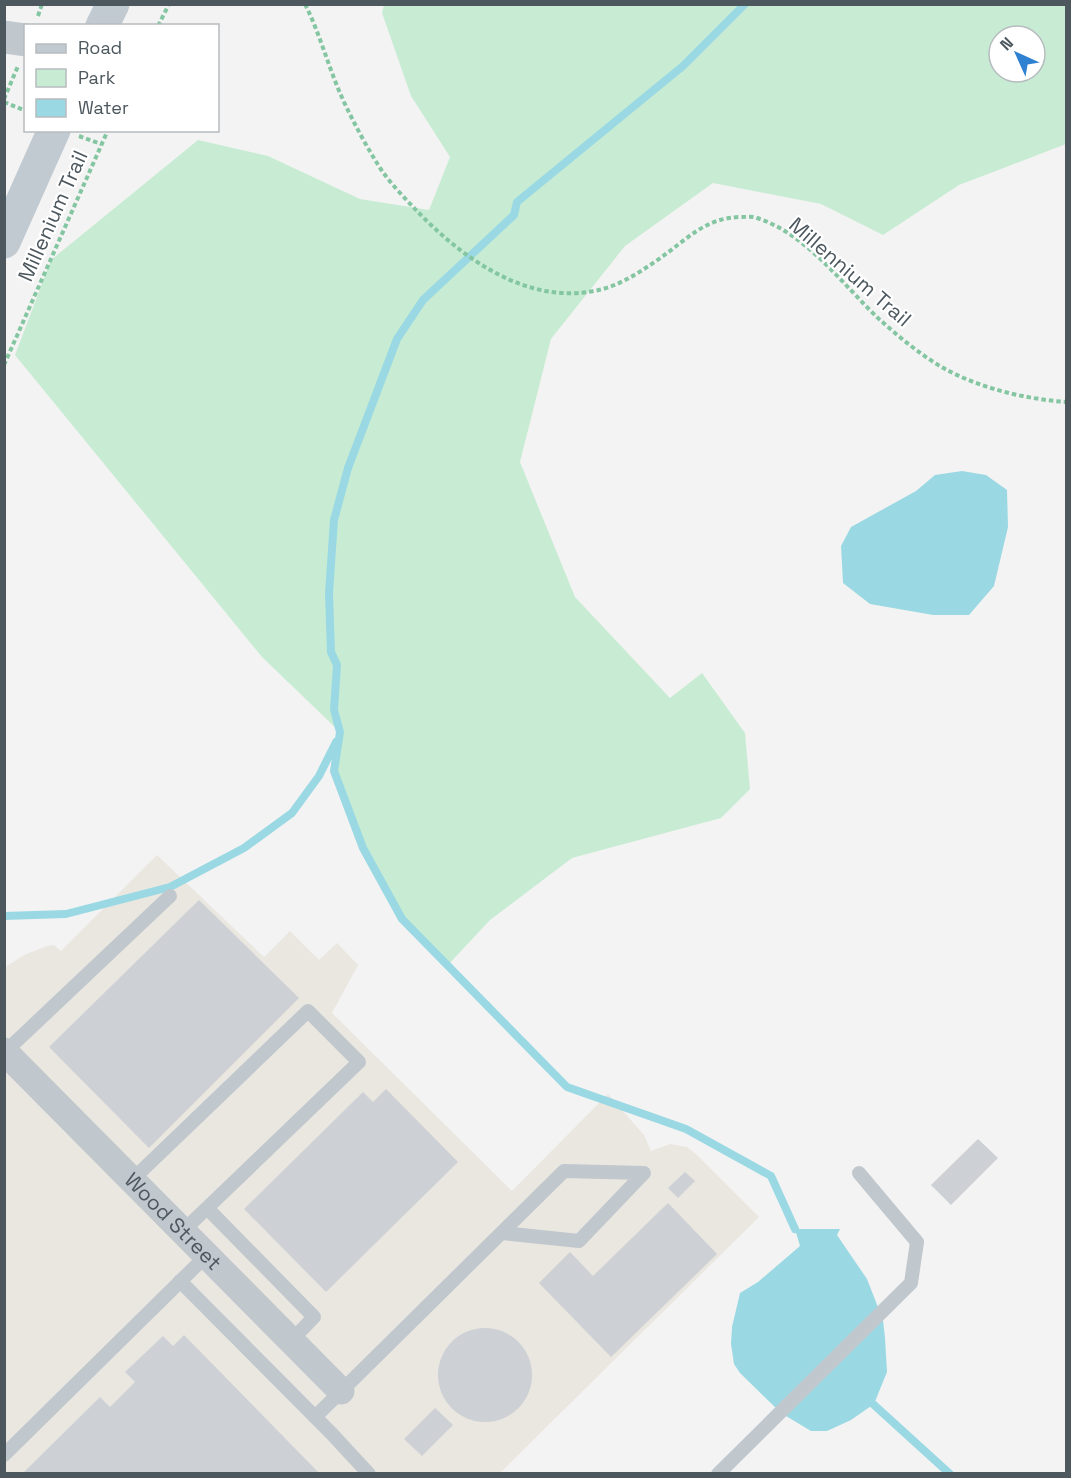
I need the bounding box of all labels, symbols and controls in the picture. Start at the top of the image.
legend [24,24,219,132]
north arrow [987,24,1047,84]
text: N [996,33,1018,55]
text: Road [78,36,122,59]
text: Park [78,66,116,89]
text: Water [78,96,129,119]
street label: Millenium Trail [12,146,93,285]
street label: Millennium Trail [784,211,917,332]
street label: Wood Street [119,1166,228,1276]

